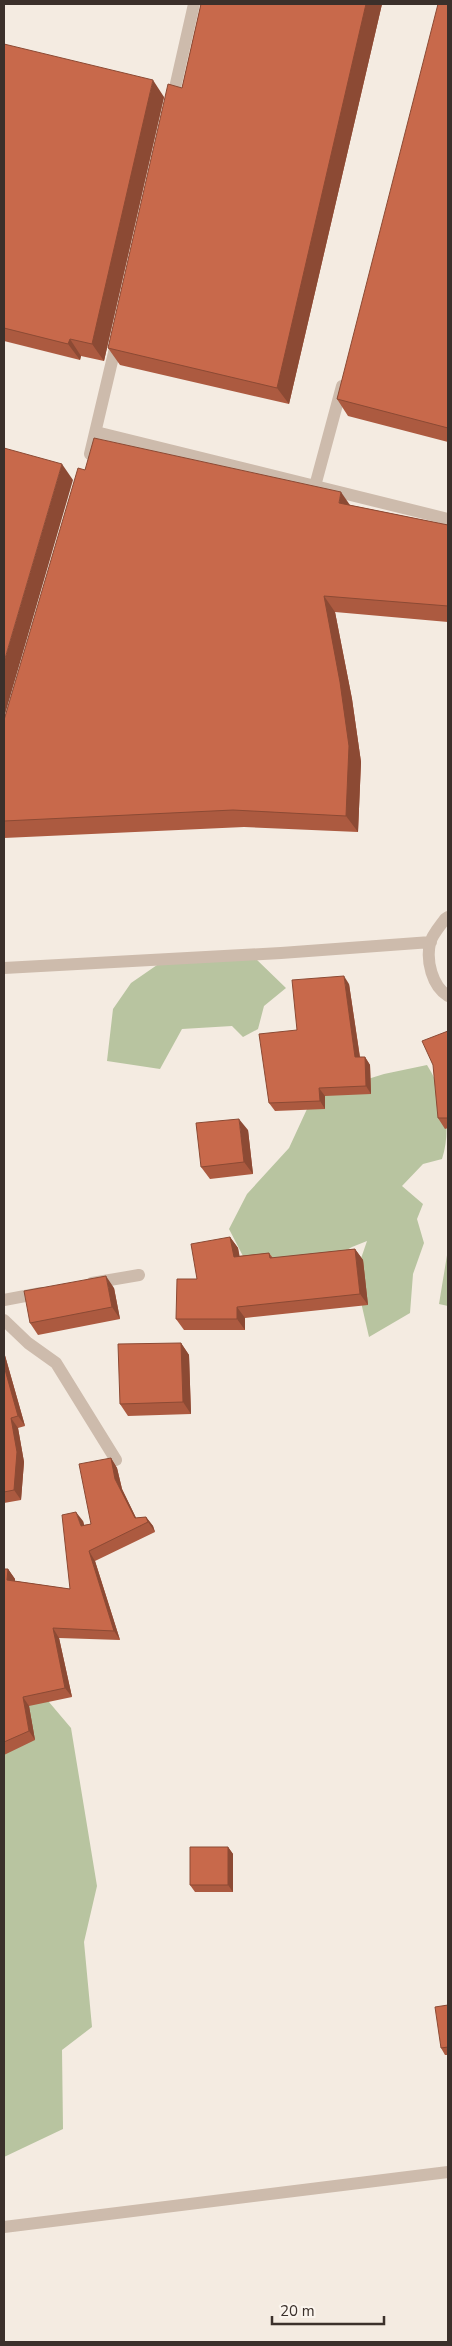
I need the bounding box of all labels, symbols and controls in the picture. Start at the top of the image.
scale bar [272,2294,384,2326]
text: 20 m [280,2301,315,2321]

